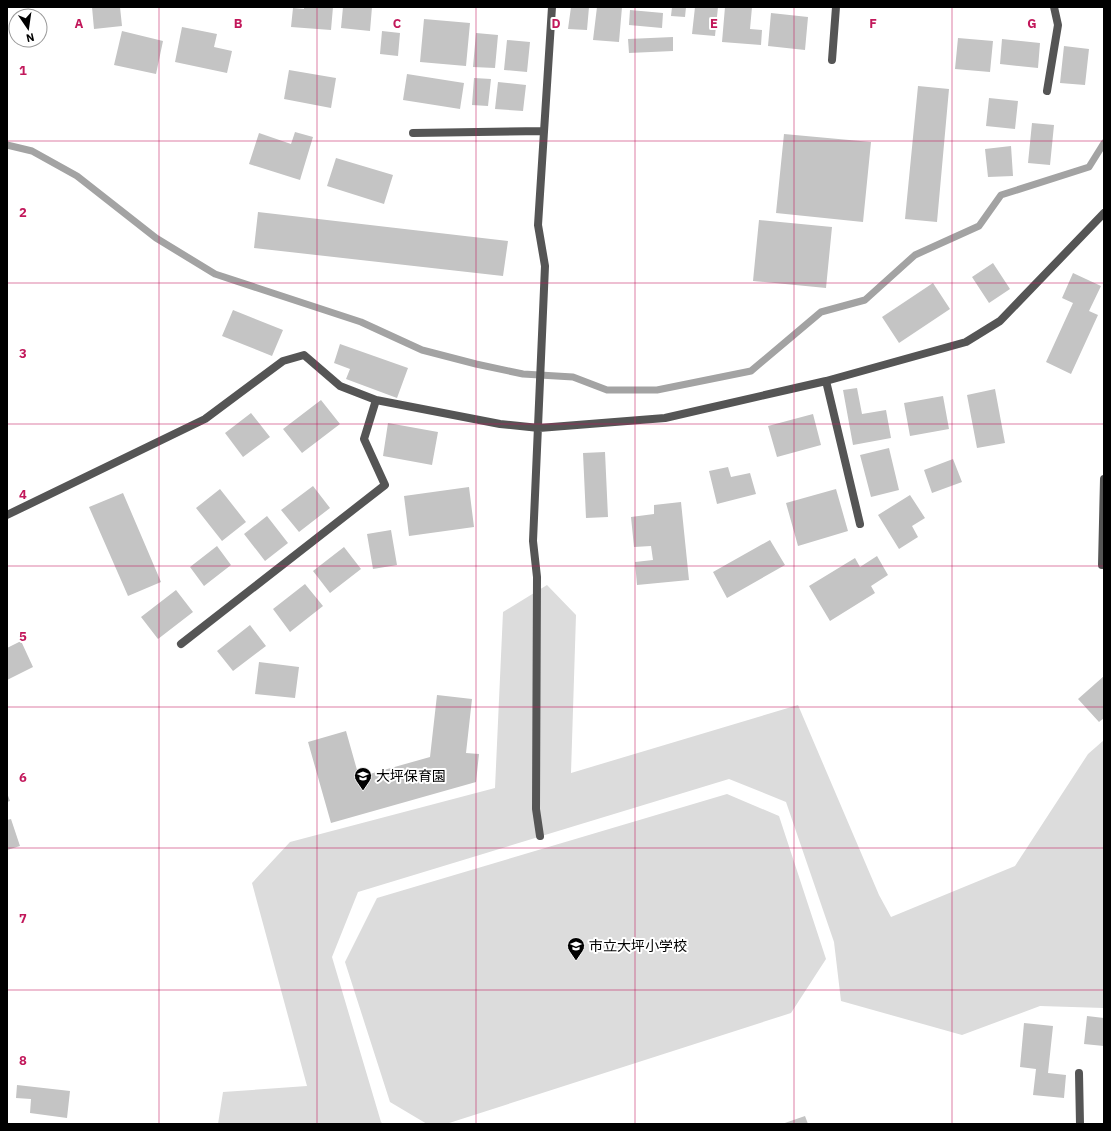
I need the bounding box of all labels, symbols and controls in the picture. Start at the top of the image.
north arrow [8,8,48,48]
text: A [75,15,84,32]
text: B [234,15,243,32]
text: C [393,15,402,32]
text: D [551,15,561,32]
text: E [710,15,718,32]
text: F [869,15,877,32]
text: G [1027,15,1037,32]
text: N [25,30,36,45]
text: 1 [19,62,27,79]
text: 2 [19,204,27,221]
text: 3 [19,345,27,362]
text: 4 [19,486,27,503]
text: 5 [19,628,27,645]
school or university icon: 大坪保育園 [353,766,373,791]
place label: 大坪保育園 [376,767,446,785]
text: 6 [19,769,27,786]
text: 7 [19,910,27,927]
school or university icon: 市立大坪小学校 [566,936,586,961]
place label: 市立大坪小学校 [589,937,687,955]
text: 8 [19,1052,27,1069]

